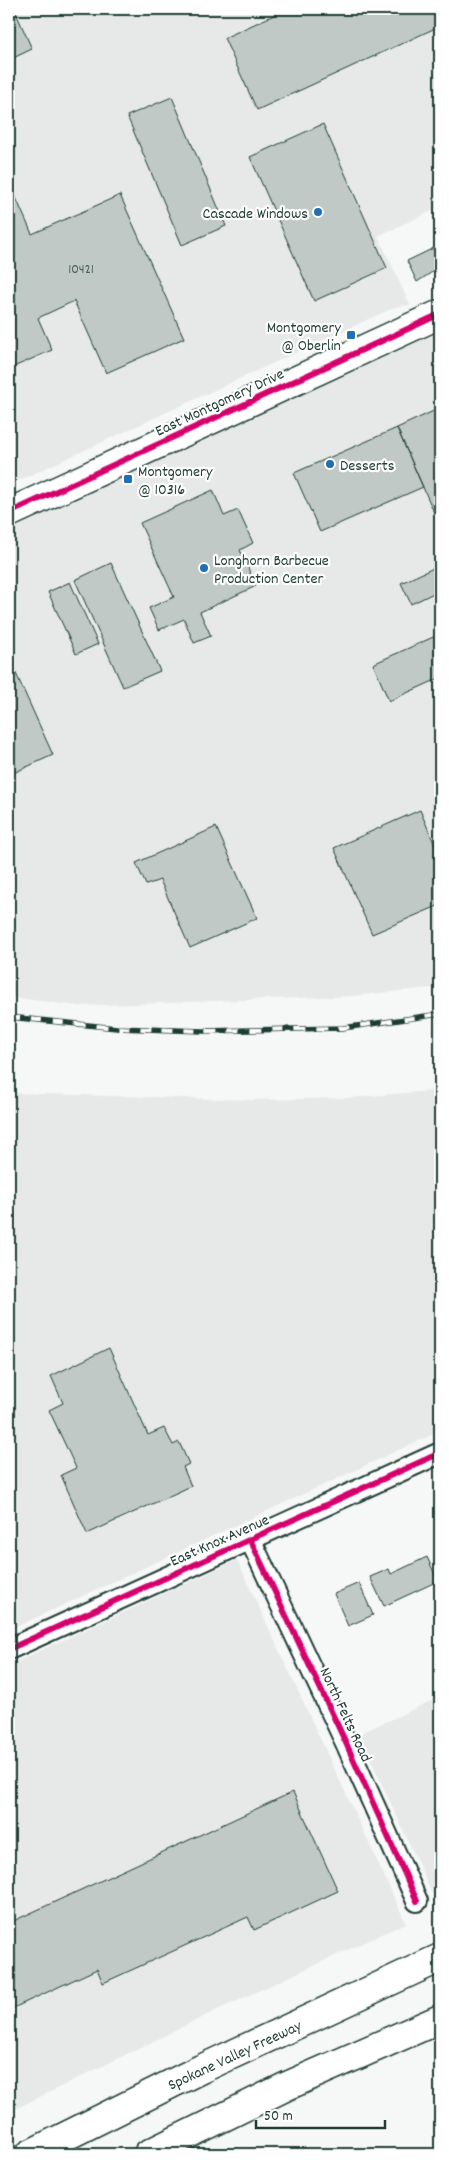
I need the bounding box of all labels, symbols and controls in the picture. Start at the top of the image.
place label: Cascade Windows [203,203,308,226]
marker: Cascade Windows [312,206,324,218]
house number: 10421 [68,260,94,280]
place label: Montgomery @ Oberlin [267,317,342,358]
marker: Montgomery @ Oberlin [345,329,357,341]
street label: East Montgomery Drive [152,363,288,443]
place label: Desserts [340,455,395,478]
marker: Desserts [324,458,336,470]
place label: Montgomery @ 10316 [138,461,213,502]
marker: Montgomery @ 10316 [122,473,134,485]
place label: Longhorn Barbecue Production Center [214,550,329,591]
marker: Longhorn Barbecue Production Center [198,562,210,574]
street label: East Knox Avenue [167,1509,273,1573]
street label: North Felts Road [313,1664,377,1766]
street label: Spokane Valley Freeway [164,2015,306,2097]
scale bar [256,2098,385,2130]
text: 50 m [264,2106,293,2128]

